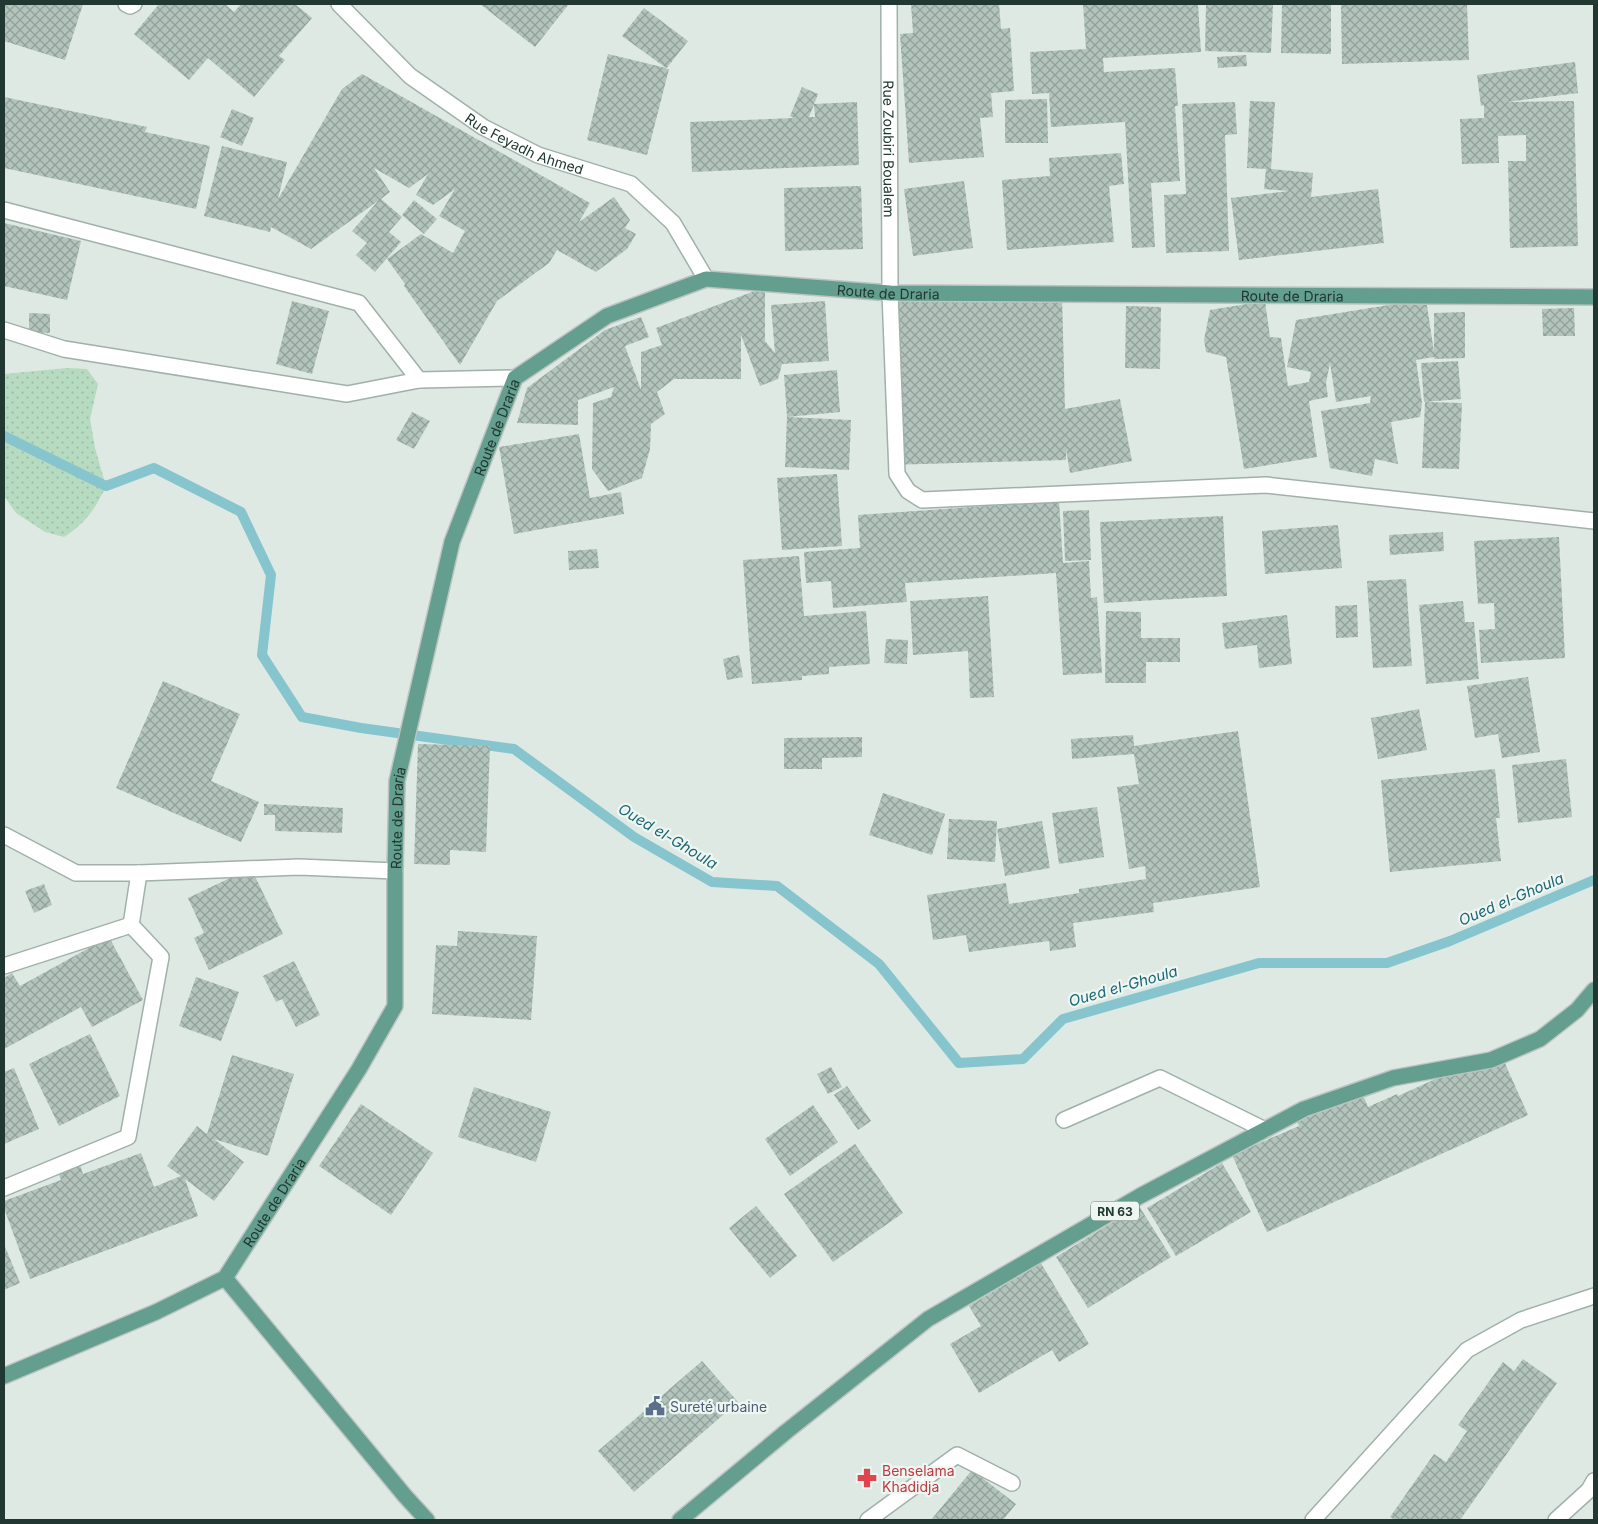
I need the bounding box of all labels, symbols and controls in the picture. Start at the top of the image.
street label: Rue Zoubiri Boualem [881,80,898,218]
street label: Rue Feyadh Ahmed [462,109,586,177]
street label: Route de Draria [836,280,940,302]
street label: Route de Draria [1241,286,1344,304]
street label: Route de Draria [470,376,522,478]
street label: Route de Draria [387,765,409,869]
water label: Oued el-Ghoula [615,799,721,873]
water label: Oued el-Ghoula [1456,868,1566,930]
water label: Oued el-Ghoula [1066,961,1180,1011]
street label: Route de Draria [239,1154,309,1250]
road number: RN 63 [1091,1202,1139,1220]
public building icon: Sureté urbaine [644,1395,666,1417]
place label: Sureté urbaine [670,1398,767,1415]
place label: Benselama Khadidja [882,1462,955,1495]
pharmacy icon: Benselama Khadidja [856,1467,878,1489]

